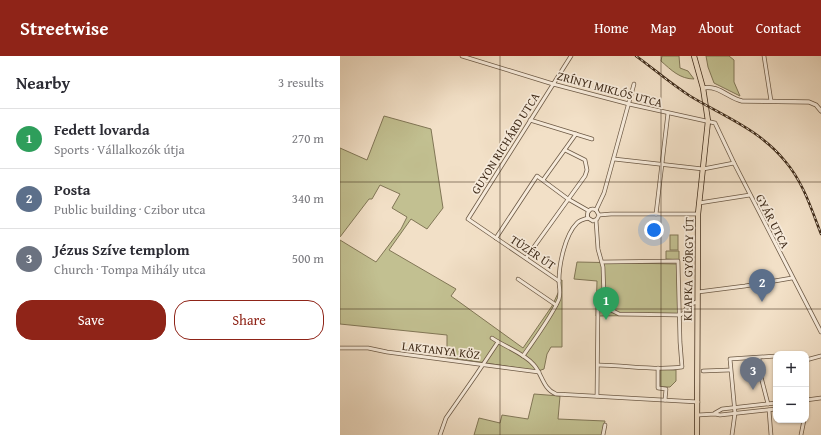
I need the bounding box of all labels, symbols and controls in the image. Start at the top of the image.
text: Streetwise [20,14,109,42]
text: Home [594,18,629,38]
text: Map [651,18,676,38]
text: About [698,18,734,38]
text: Contact [756,18,801,38]
street label: ZRÍNYI MIKLÓS UTCA [555,67,665,111]
text: Nearby [16,70,70,95]
text: 3 results [278,73,324,92]
street label: GUYON RICHÁRD UTCA [467,88,544,197]
text: Fedett lovarda [54,119,150,140]
text: 1 [26,129,32,148]
text: 270 m [292,129,324,148]
text: Sports · Vállalkozók útja [54,140,185,159]
text: Posta [54,179,91,200]
text: 2 [26,189,32,208]
text: 340 m [292,189,324,208]
street label: GYÁR UTCA [752,191,794,252]
text: Public building · Czibor utca [54,200,206,219]
street label: KLAPKA GYÖRGY ÚT [679,217,697,321]
your location [644,220,664,240]
street label: TÜZÉR ÚT [507,231,559,274]
text: Jézus Szíve templom [54,239,190,260]
text: 3 [26,249,32,268]
text: 500 m [292,249,324,268]
text: Church · Tompa Mihály utca [54,260,206,279]
pin: 2 [749,269,775,302]
pin: 1 [593,287,619,320]
button: Save [16,300,166,340]
button: Share [174,300,324,340]
street label: LAKTANYA KÖZ [401,337,481,363]
map controls [773,351,809,423]
button: + [773,351,809,387]
pin: 3 [740,357,766,390]
button: − [773,387,809,423]

